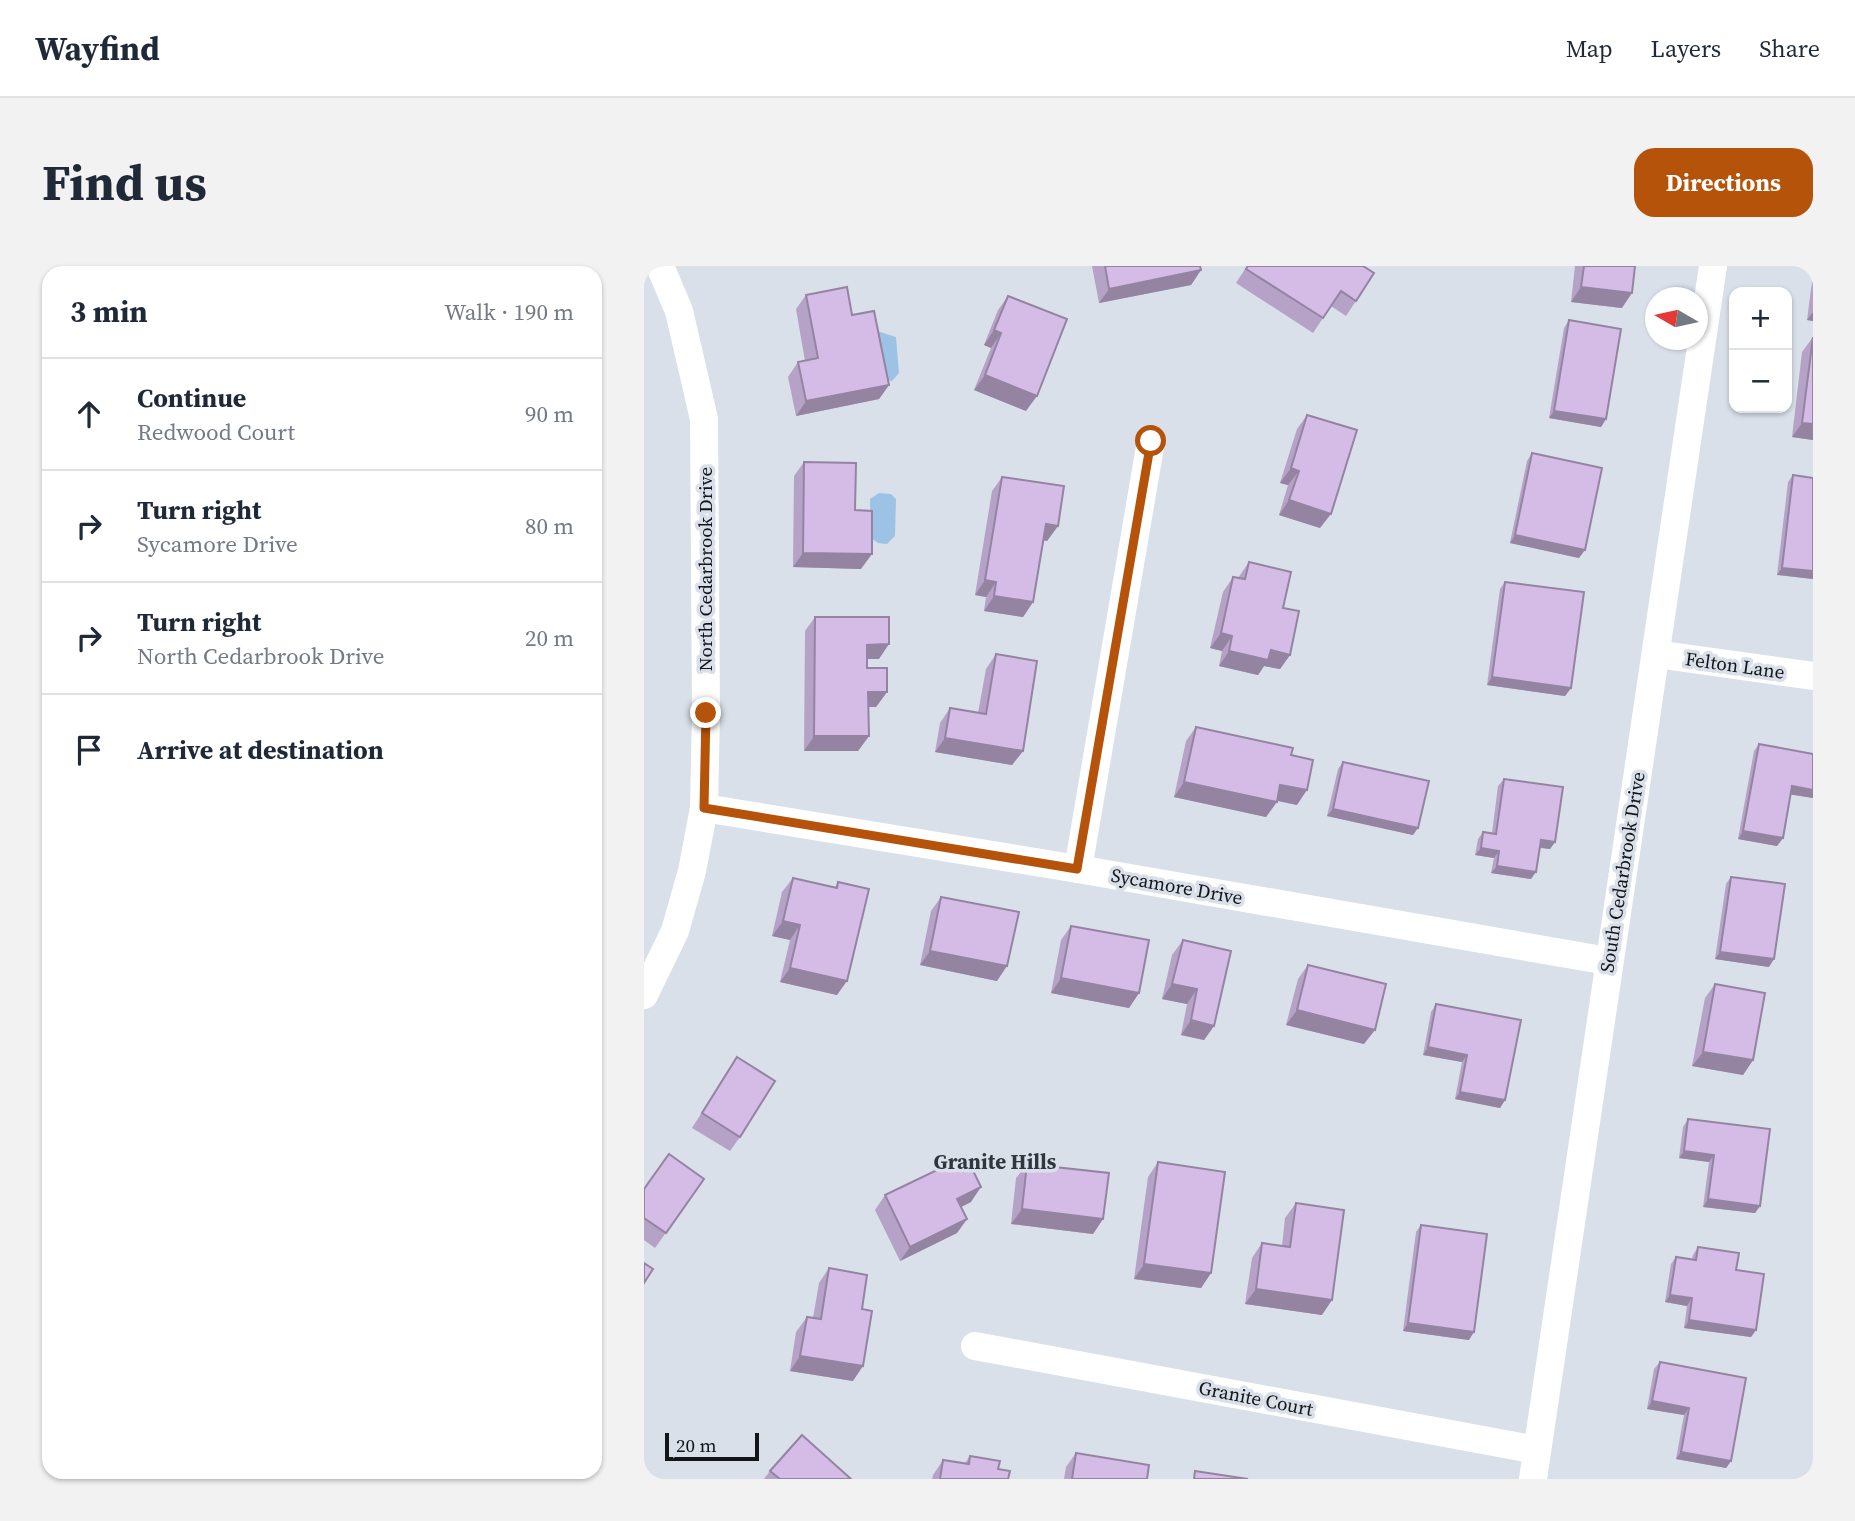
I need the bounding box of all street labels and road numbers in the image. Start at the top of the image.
street label: North Cedarbrook Drive [692,467,718,671]
street label: Felton Lane [1684,645,1786,685]
street label: South Cedarbrook Drive [1593,770,1651,974]
street label: Sycamore Drive [1109,862,1245,910]
street label: Granite Court [1197,1374,1316,1422]

